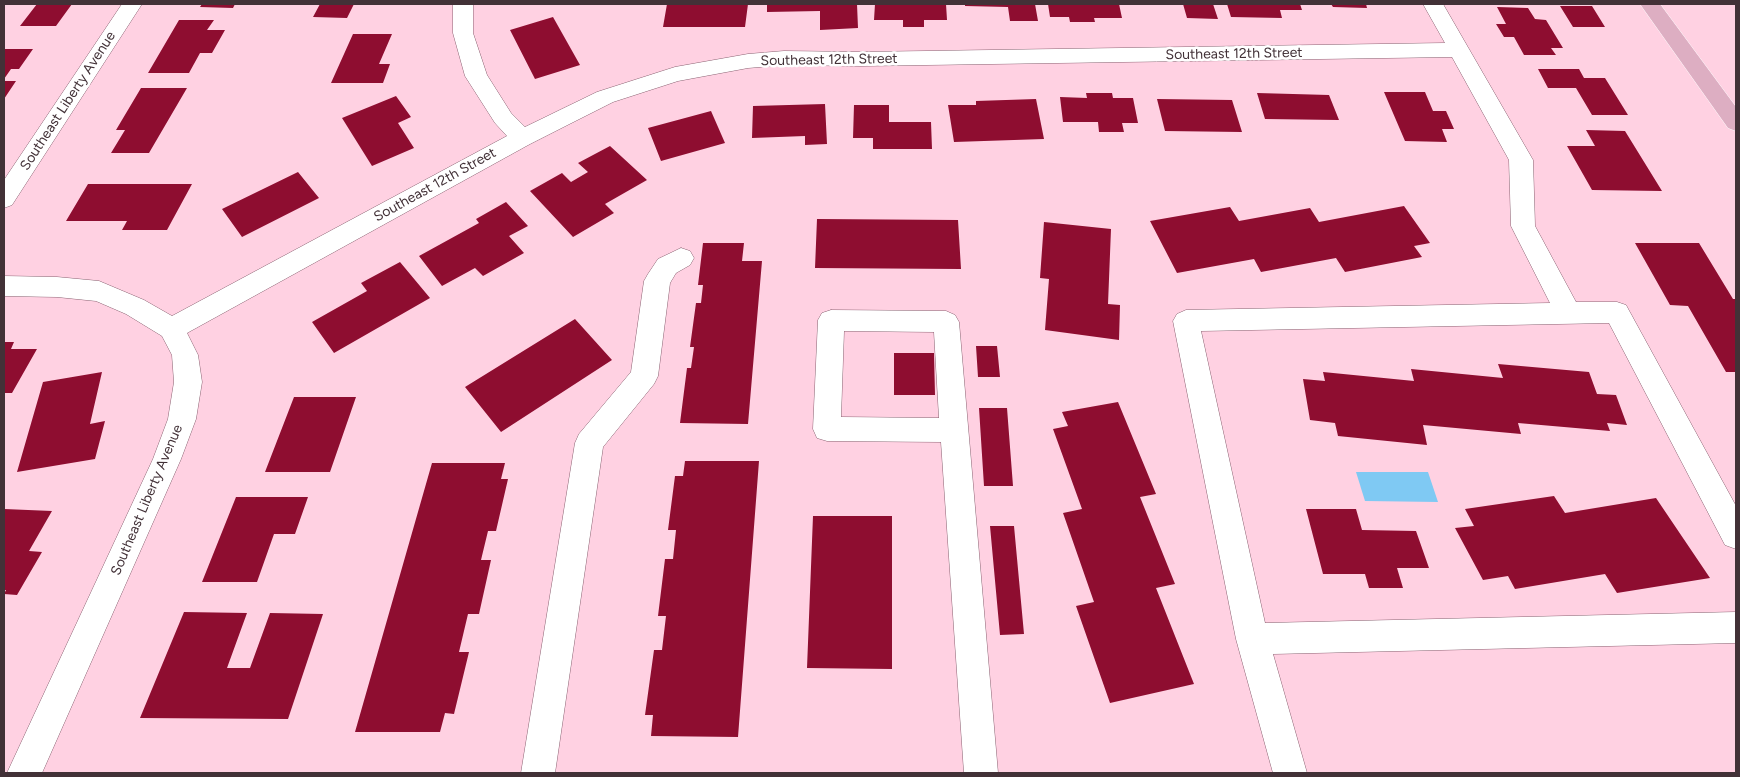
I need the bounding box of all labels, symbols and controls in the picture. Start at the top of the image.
street label: Southeast Liberty Avenue [17,28,119,174]
street label: Southeast 12th Street [1165,44,1303,64]
street label: Southeast 12th Street [760,50,898,70]
street label: Southeast 12th Street [371,144,499,226]
street label: Southeast Liberty Avenue [108,422,186,578]

